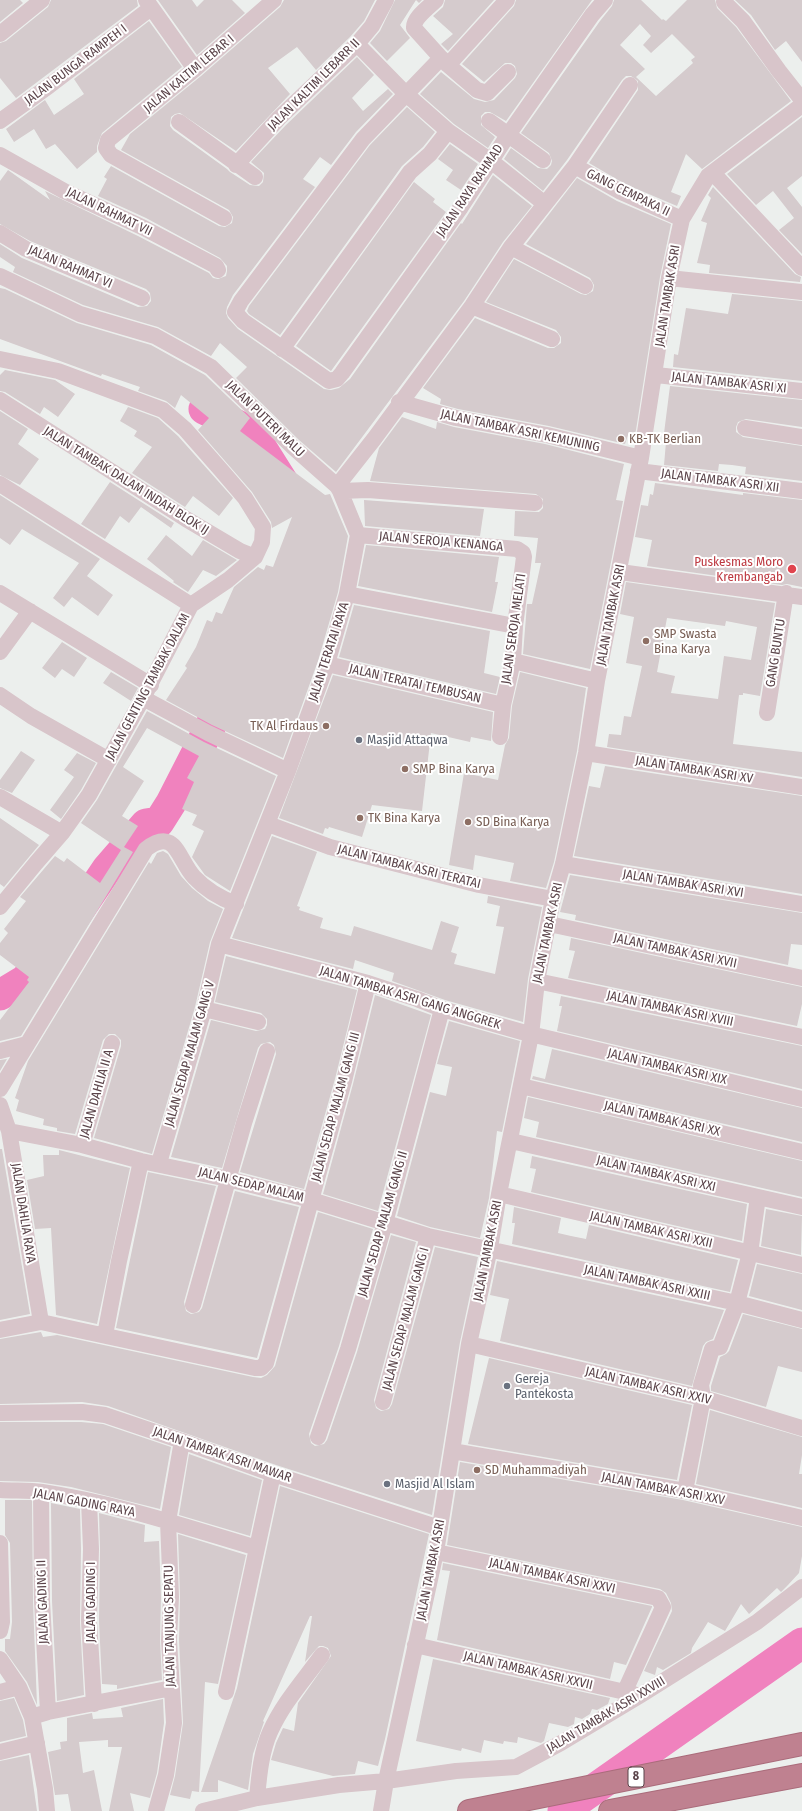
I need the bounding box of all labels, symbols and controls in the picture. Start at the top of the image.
street label: JALAN BUNGA RAMPEH I [22,21,130,109]
street label: JALAN KALTIM LEBAR I [141,32,237,116]
street label: JALAN KALTIM LEBARR II [265,36,363,134]
street label: JALAN RAYA RAHMAD [433,142,507,240]
street label: GANG CEMPAKA II [584,166,672,220]
street label: JALAN RAHMAT VII [63,184,155,240]
street label: JALAN RAHMAT VI [25,242,115,292]
street label: JALAN TAMBAK ASRI [652,244,684,348]
street label: JALAN TAMBAK ASRI XI [671,369,787,397]
street label: JALAN PUTERI MALU [222,378,308,460]
street label: JALAN TAMBAK ASRI KEMUNING [439,406,601,456]
street label: JALAN TAMBAK DALAM INDAH BLOK IJ [40,423,212,539]
place label: KB-TK Berlian [629,431,701,447]
marker: KB-TK Berlian [616,434,626,444]
street label: JALAN TAMBAK ASRI XII [660,466,780,496]
street label: JALAN SEROJA KENANGA [378,529,504,555]
place label: Puskesmas Moro Krembangab [694,554,783,585]
street label: JALAN TAMBAK ASRI [594,563,628,667]
marker: Puskesmas Moro Krembangab [786,563,798,575]
street label: JALAN SEROJA MELATI [499,573,529,685]
street label: JALAN TERATAI RAYA [306,600,352,704]
street label: JALAN GENTING TAMBAK DALAM [102,611,194,763]
street label: GANG BUNTU [763,618,789,688]
place label: SMP Swasta Bina Karya [654,626,717,657]
marker: SMP Swasta Bina Karya [641,636,651,646]
street label: JALAN TERATAI TEMBUSAN [347,661,483,707]
place label: TK Al Firdaus [250,718,318,734]
marker: TK Al Firdaus [321,721,331,731]
place label: Masjid Attaqwa [367,732,448,748]
marker: Masjid Attaqwa [354,735,364,745]
street label: JALAN TAMBAK ASRI XV [634,753,754,787]
place label: SMP Bina Karya [413,761,495,777]
marker: SMP Bina Karya [400,764,410,774]
place label: TK Bina Karya [368,810,440,826]
marker: TK Bina Karya [355,813,365,823]
place label: SD Bina Karya [476,814,549,830]
marker: SD Bina Karya [463,817,473,827]
street label: JALAN TAMBAK ASRI TERATAI [336,842,482,892]
street label: JALAN TAMBAK ASRI XVI [621,867,745,901]
street label: JALAN TAMBAK ASRI [530,881,566,985]
street label: JALAN TAMBAK ASRI XVII [612,930,738,972]
street label: JALAN TAMBAK ASRI GANG ANGGREK [318,963,502,1033]
street label: JALAN SEDAP MALAM GANG V [162,979,218,1129]
street label: JALAN TAMBAK ASRI XVIII [605,988,735,1030]
street label: JALAN SEDAP MALAM GANG III [308,1030,364,1184]
street label: JALAN TAMBAK ASRI XIX [606,1046,728,1088]
street label: JALAN DAHLIA II A [77,1048,117,1140]
street label: JALAN TAMBAK ASRI XX [602,1098,722,1140]
street label: JALAN SEDAP MALAM GANG II [355,1149,411,1299]
street label: JALAN TAMBAK ASRI XXI [595,1153,717,1195]
street label: JALAN DAHLIA RAYA [7,1162,39,1264]
street label: JALAN SEDAP MALAM [196,1164,306,1206]
street label: JALAN TAMBAK ASRI [471,1199,505,1303]
street label: JALAN TAMBAK ASRI XXII [588,1208,714,1252]
street label: JALAN SEDAP MALAM GANG I [379,1246,433,1392]
street label: JALAN TAMBAK ASRI XXIII [582,1262,712,1304]
street label: JALAN TAMBAK ASRI XXIV [584,1364,712,1408]
place label: Gereja Pantekosta [515,1371,574,1402]
marker: Gereja Pantekosta [502,1381,512,1391]
street label: JALAN TAMBAK ASRI MAWAR [151,1424,293,1486]
place label: SD Muhammadiyah [485,1462,587,1478]
marker: SD Muhammadiyah [472,1465,482,1475]
street label: JALAN TAMBAK ASRI XXV [600,1469,726,1509]
place label: Masjid Al Islam [395,1476,475,1492]
marker: Masjid Al Islam [382,1479,392,1489]
street label: JALAN GADING RAYA [32,1485,136,1521]
street label: JALAN TAMBAK ASRI [414,1518,448,1622]
street label: JALAN TAMBAK ASRI XXVI [487,1555,617,1597]
street label: JALAN GADING II [34,1560,52,1644]
street label: JALAN GADING I [83,1562,99,1642]
street label: JALAN TANJUNG SEPATU [161,1565,179,1687]
street label: JALAN TAMBAK ASRI XXVII [462,1649,594,1693]
street label: JALAN TAMBAK ASRI XXVIII [544,1673,668,1757]
road number: 8 [628,1767,644,1787]

